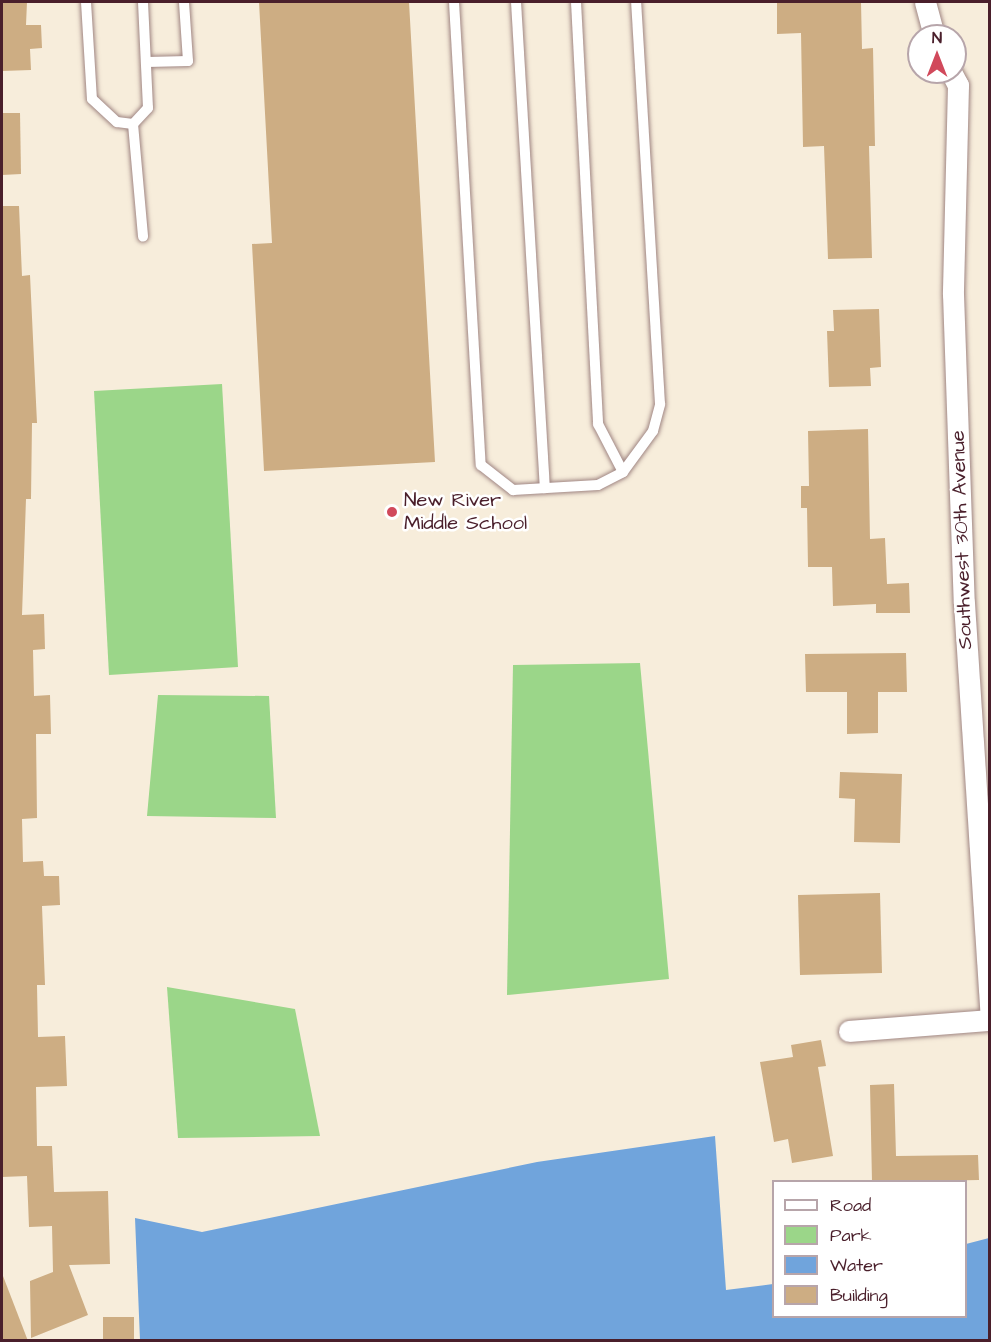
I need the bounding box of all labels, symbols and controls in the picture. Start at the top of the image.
north arrow [907,24,967,84]
text: N [932,27,942,49]
street label: Southwest 30th Avenue [946,430,978,650]
place label: New River Middle School [404,488,527,535]
marker: New River Middle School [385,505,399,519]
legend [772,1180,967,1318]
text: Road [830,1193,871,1218]
text: Park [830,1223,872,1248]
text: Water [830,1253,883,1278]
text: Building [830,1283,888,1308]

